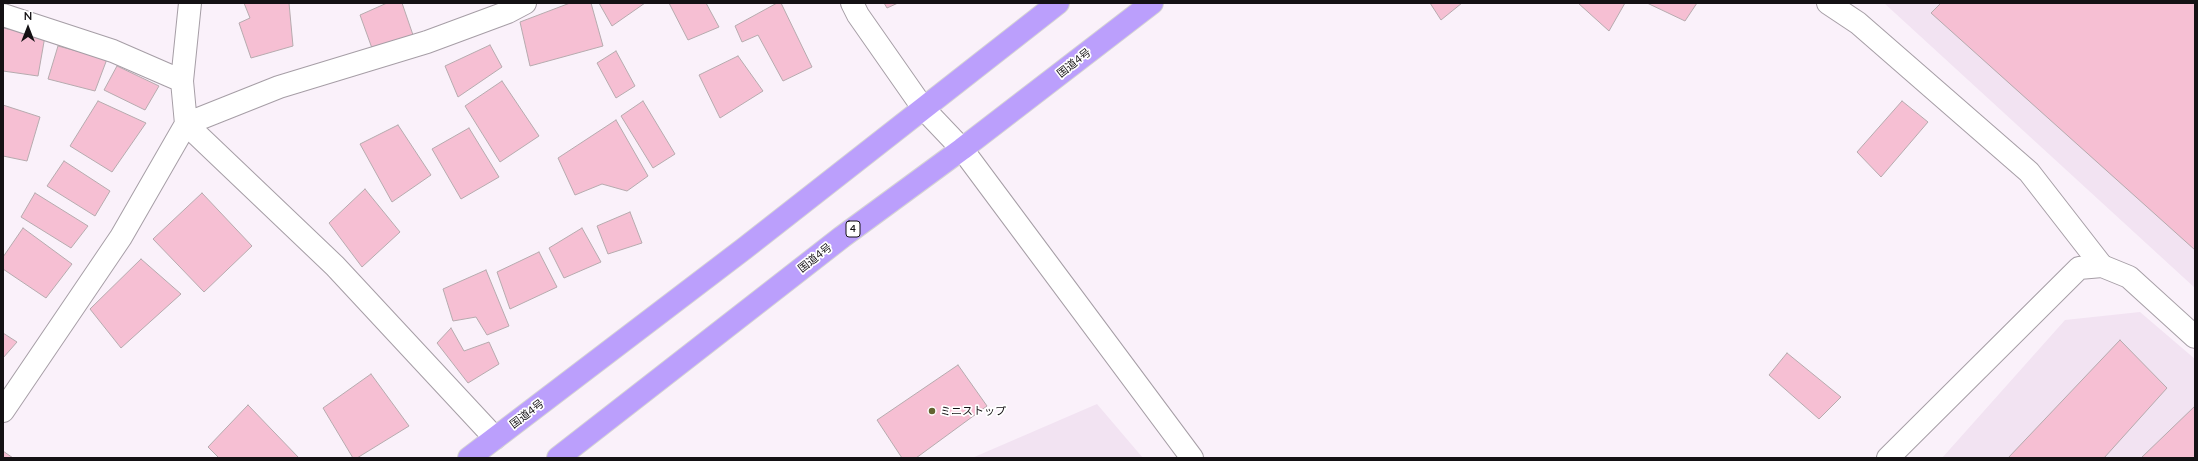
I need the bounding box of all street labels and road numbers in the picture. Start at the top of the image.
street label: 国道4号 [1054,46,1094,80]
road number: 4 [846,221,860,237]
street label: 国道4号 [795,241,835,275]
street label: 国道4号 [507,397,547,431]

